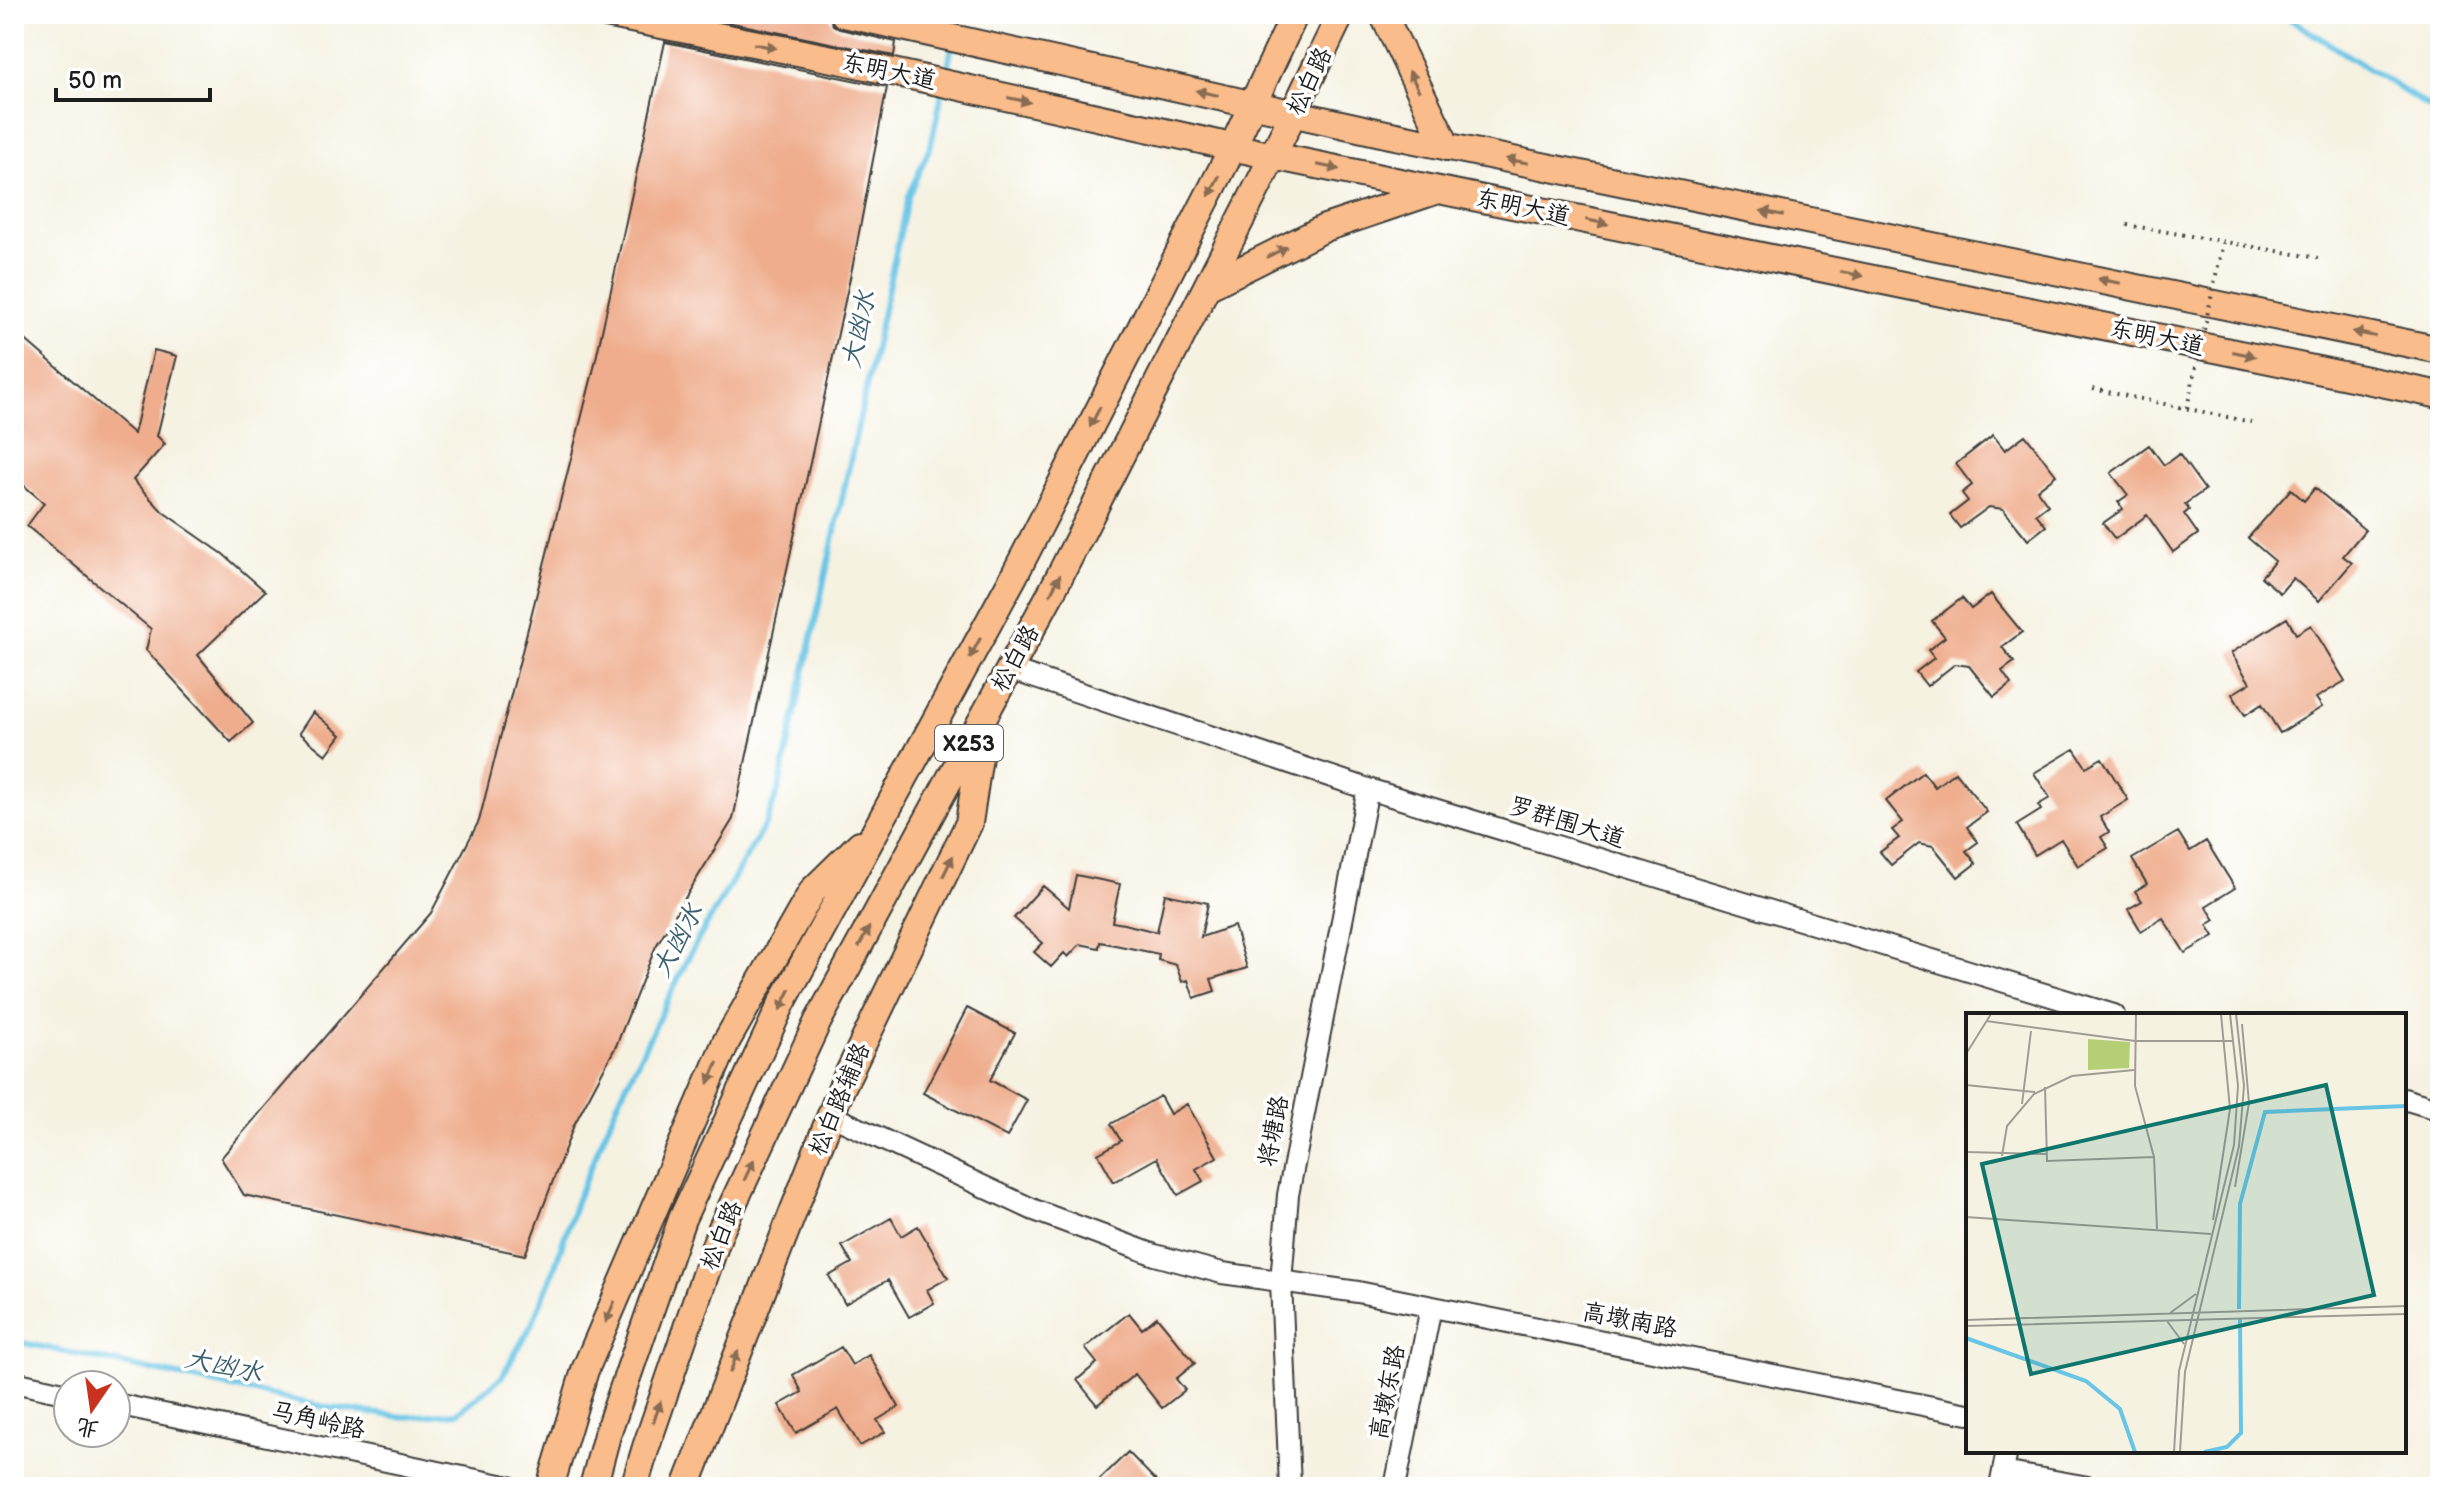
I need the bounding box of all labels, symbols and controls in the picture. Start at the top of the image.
one-way arrow [753,40,778,52]
street label: 松白路 [1281,43,1338,120]
street label: 东明大道 [839,47,939,96]
scale bar [56,52,210,102]
text: 50 m [68,66,122,95]
one-way arrow [1407,69,1421,92]
one-way arrow [1194,86,1219,99]
one-way arrow [1007,94,1032,107]
one-way arrow [1504,154,1529,167]
one-way arrow [1316,162,1341,174]
one-way arrow [1207,174,1220,197]
street label: 东明大道 [1473,183,1573,232]
one-way arrow [1759,206,1784,219]
one-way arrow [1585,216,1610,229]
one-way arrow [1265,245,1288,259]
one-way arrow [1840,268,1865,281]
one-way arrow [2096,275,2121,287]
water label: 大凼水 [836,287,883,371]
street label: 东明大道 [2107,313,2207,362]
one-way arrow [2351,327,2376,340]
one-way arrow [2232,348,2257,361]
one-way arrow [1089,406,1102,429]
one-way arrow [1048,573,1061,596]
street label: 松白路 [985,620,1046,697]
one-way arrow [968,636,982,659]
road number: X253 [935,725,1003,761]
street label: 罗群围大道 [1505,791,1628,854]
one-way arrow [941,855,955,878]
water label: 大凼水 [646,898,711,982]
one-way arrow [858,925,871,948]
one-way arrow [778,988,791,1011]
inset map [1966,1013,2406,1453]
street label: 松白路辅路 [803,1038,876,1160]
one-way arrow [706,1061,719,1085]
street label: 将塘路 [1252,1093,1295,1169]
one-way arrow [742,1158,756,1181]
street label: 松白路 [695,1196,748,1274]
street label: 高墩南路 [1580,1297,1680,1344]
one-way arrow [603,1300,616,1324]
street label: 高墩东路 [1364,1342,1411,1442]
water label: 大凼水 [182,1343,266,1390]
one-way arrow [728,1350,741,1374]
north arrow [52,1369,132,1449]
street label: 马角岭路 [268,1396,368,1445]
one-way arrow [652,1400,664,1424]
text: 北 [74,1411,102,1443]

